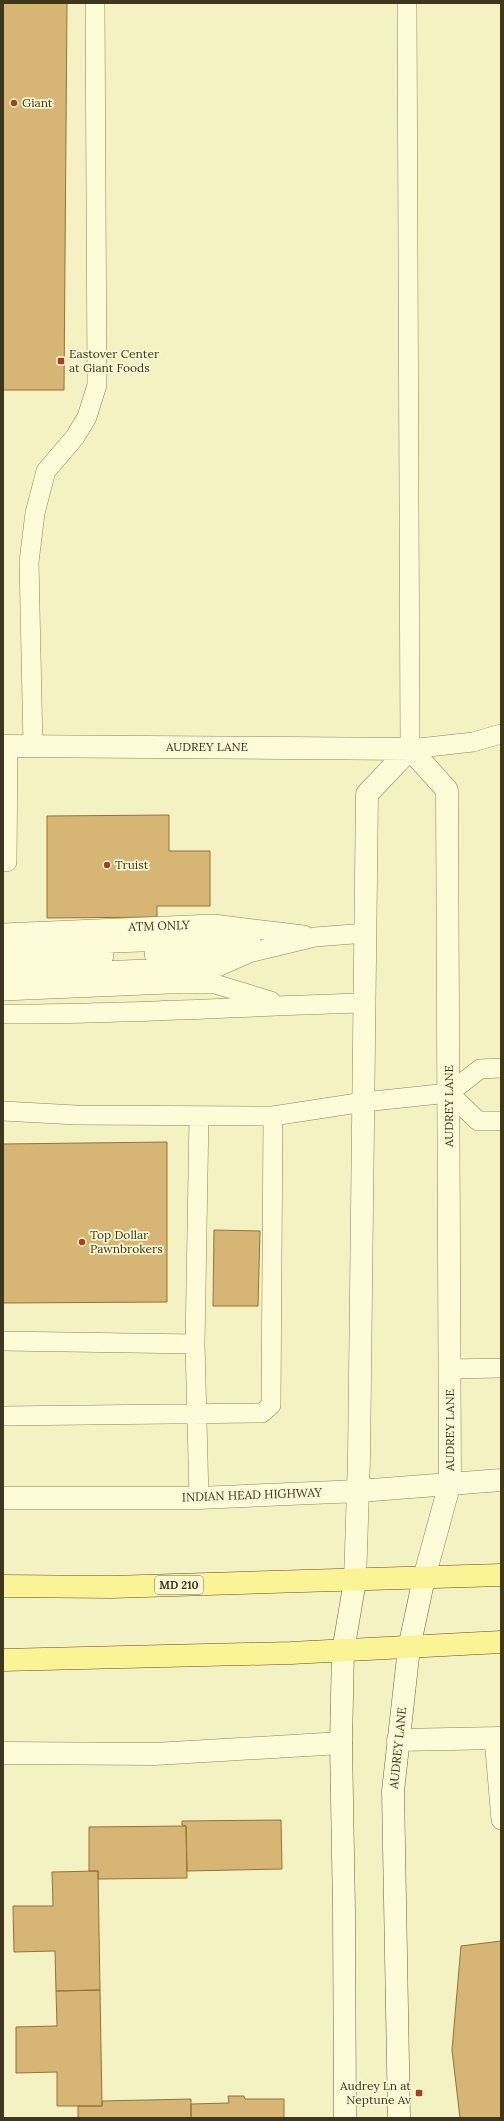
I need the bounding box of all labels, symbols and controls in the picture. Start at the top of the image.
place label: Giant [22,95,53,110]
marker: Giant [9,98,19,108]
place label: Eastover Center at Giant Foods [69,346,160,375]
marker: Eastover Center at Giant Foods [56,356,66,366]
street label: AUDREY LANE [165,739,248,754]
place label: Truist [115,857,149,872]
marker: Truist [102,860,112,870]
street label: ATM ONLY [127,917,190,934]
street label: AUDREY LANE [441,1065,456,1148]
place label: Top Dollar Pawnbrokers [90,1227,163,1256]
marker: Top Dollar Pawnbrokers [77,1237,87,1247]
street label: AUDREY LANE [442,1389,457,1472]
street label: INDIAN HEAD HIGHWAY [182,1485,323,1504]
road number: MD 210 [155,1576,203,1594]
street label: AUDREY LANE [386,1706,409,1791]
place label: Audrey Ln at Neptune Av [339,2078,412,2107]
marker: Audrey Ln at Neptune Av [414,2088,424,2098]

